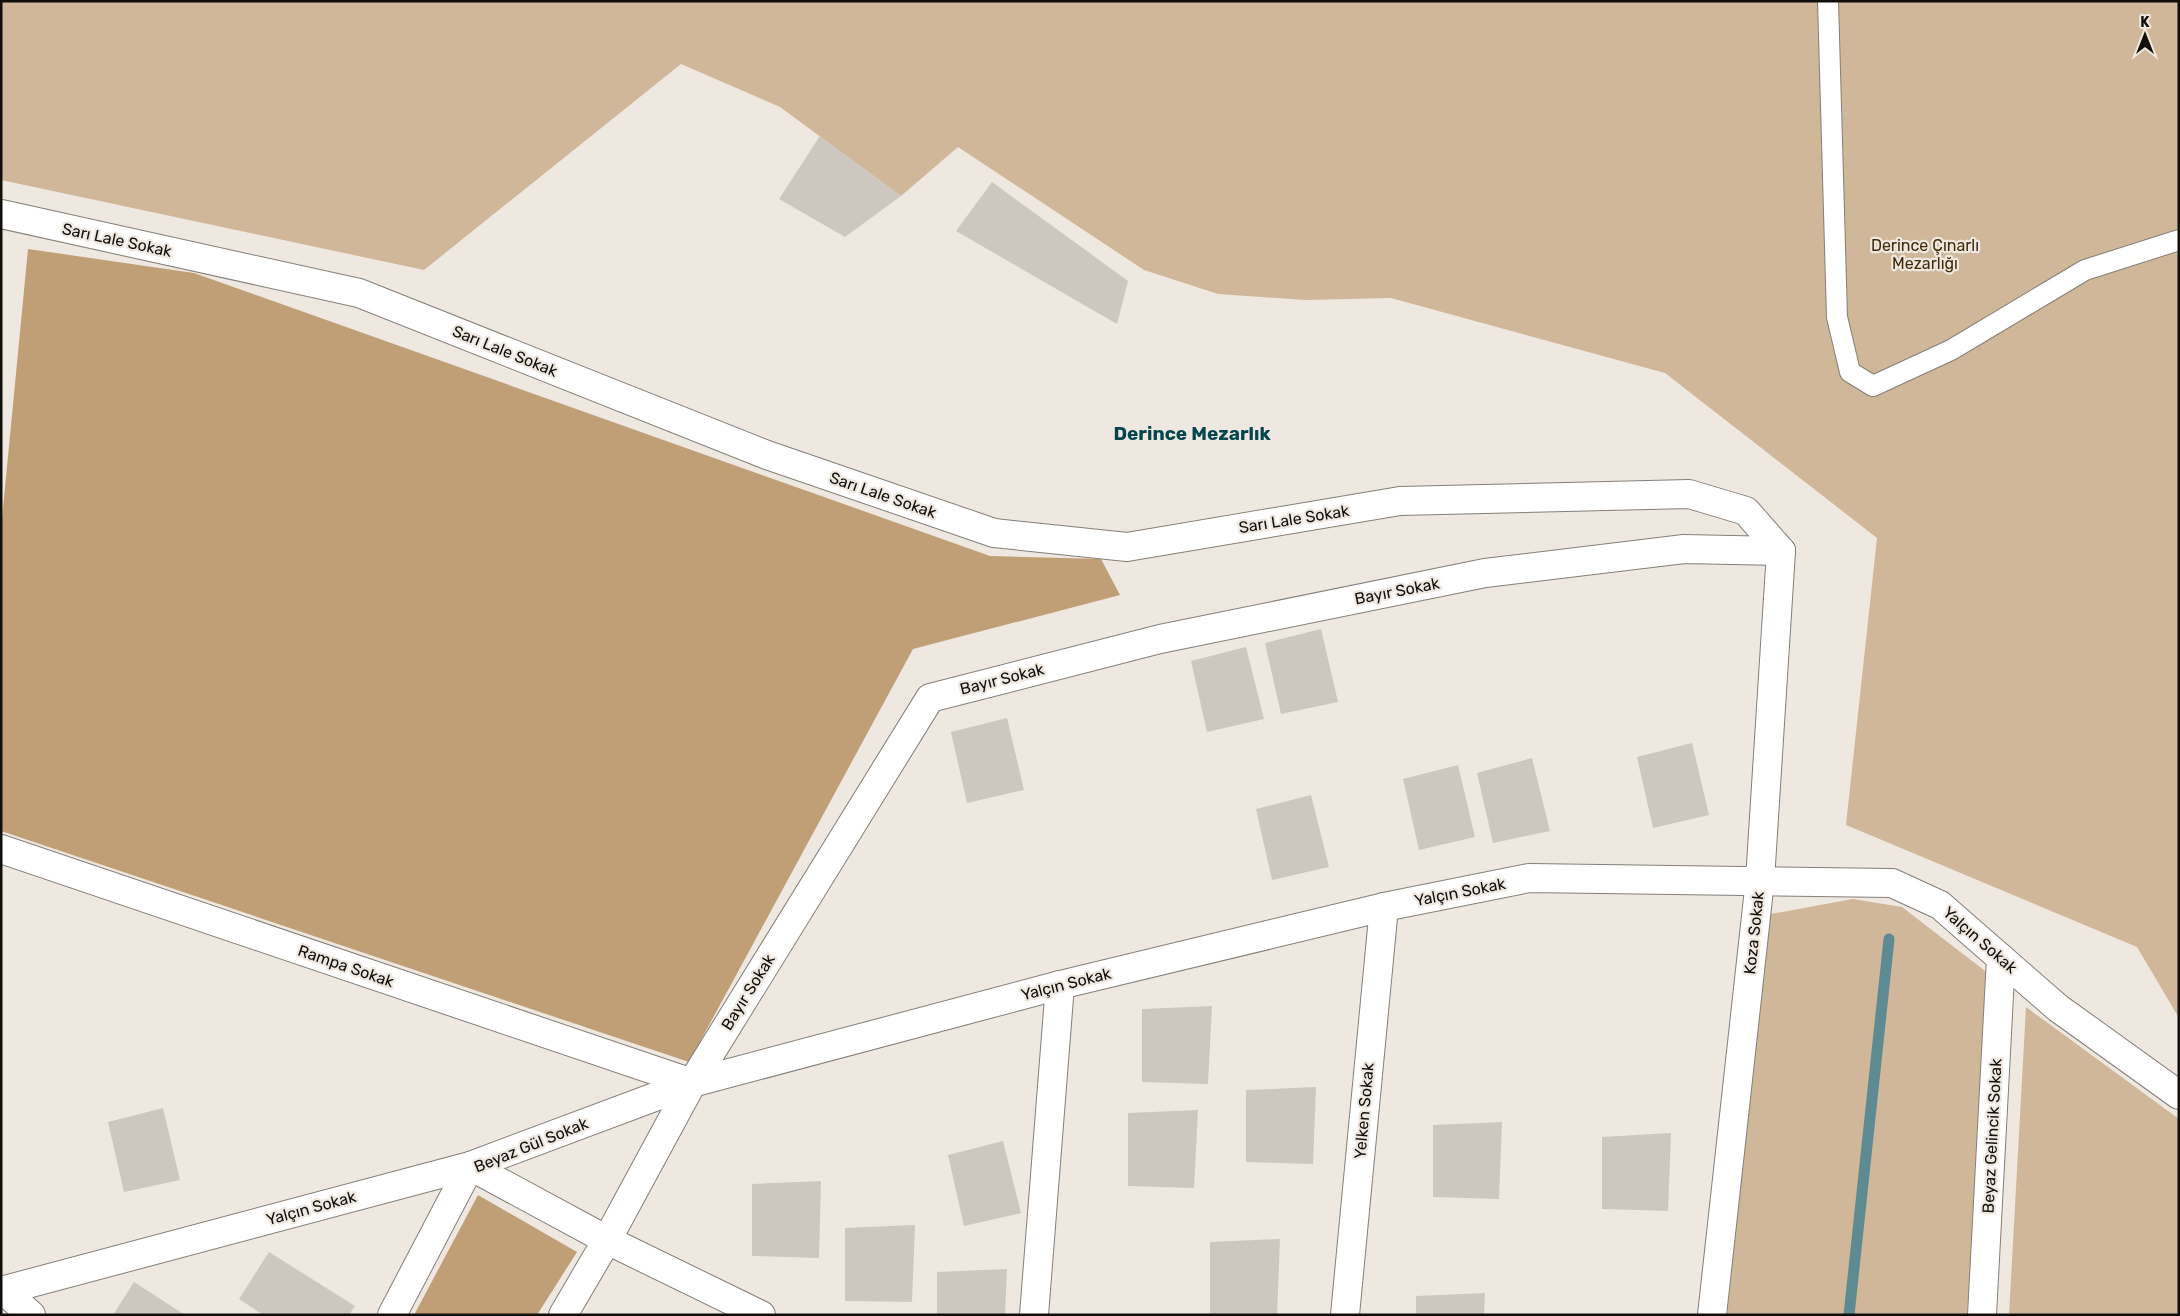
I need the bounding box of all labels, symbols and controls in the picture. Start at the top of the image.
north arrow [2120,10,2170,60]
text: K [2140,14,2150,31]
street label: Sarı Lale Sokak [60,219,174,261]
park label: Derince Çınarlı Mezarlığı [1871,236,1979,273]
street label: Sarı Lale Sokak [450,321,561,381]
district label: Derince Mezarlık [1113,422,1271,445]
street label: Sarı Lale Sokak [827,468,940,522]
street label: Sarı Lale Sokak [1237,501,1351,537]
street label: Bayır Sokak [1353,573,1442,609]
street label: Bayır Sokak [958,659,1047,699]
street label: Yalçın Sokak [1413,874,1508,910]
street label: Koza Sokak [1740,890,1768,975]
street label: Yalçın Sokak [1939,903,2022,978]
street label: Rampa Sokak [296,941,397,992]
street label: Bayır Sokak [717,950,779,1034]
street label: Yalçın Sokak [1019,963,1114,1004]
street label: Beyaz Gelincik Sokak [1978,1057,2006,1214]
street label: Yelken Sokak [1350,1061,1378,1160]
street label: Beyaz Gül Sokak [471,1113,592,1177]
street label: Yalçın Sokak [264,1187,359,1229]

